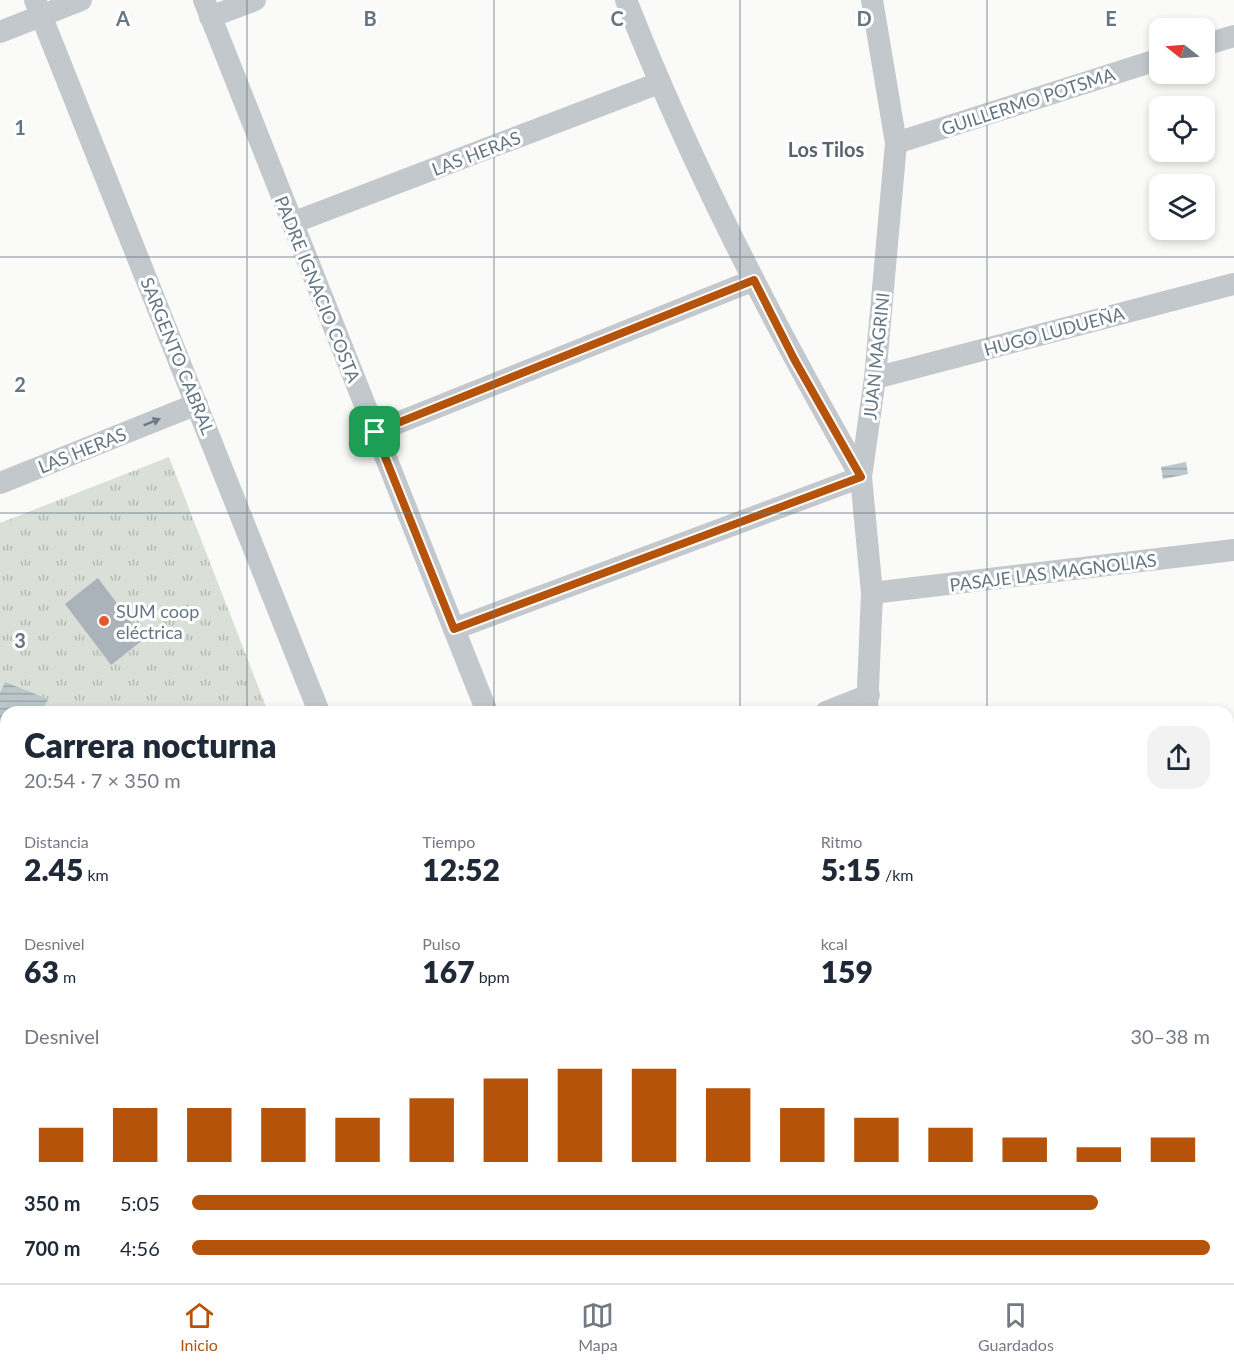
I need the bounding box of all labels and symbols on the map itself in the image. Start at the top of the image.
text: A [115,6,130,30]
text: B [363,6,377,30]
text: C [610,6,624,30]
text: D [856,6,872,30]
text: E [1105,6,1117,30]
north arrow [1149,18,1215,84]
street label: GUILLERMO POTSMA [938,62,1118,139]
text: 1 [14,115,26,139]
street label: LAS HERAS [429,126,523,180]
district label: Los Tilos [788,137,865,161]
street label: PADRE IGNACIO COSTA [270,192,366,386]
street label: SARGENTO CABRAL [136,274,220,438]
street label: JUAN MAGRINI [858,291,894,421]
street label: HUGO LUDUEÑA [981,301,1127,360]
text: 2 [14,372,26,396]
pin [349,406,400,457]
one-way arrow [143,417,161,426]
street label: LAS HERAS [35,422,129,478]
street label: PASAJE LAS MAGNOLIAS [948,548,1158,596]
place label: SUM coop eléctrica [116,600,199,643]
marker: SUM coop eléctrica [97,614,111,628]
text: 3 [14,628,26,652]

